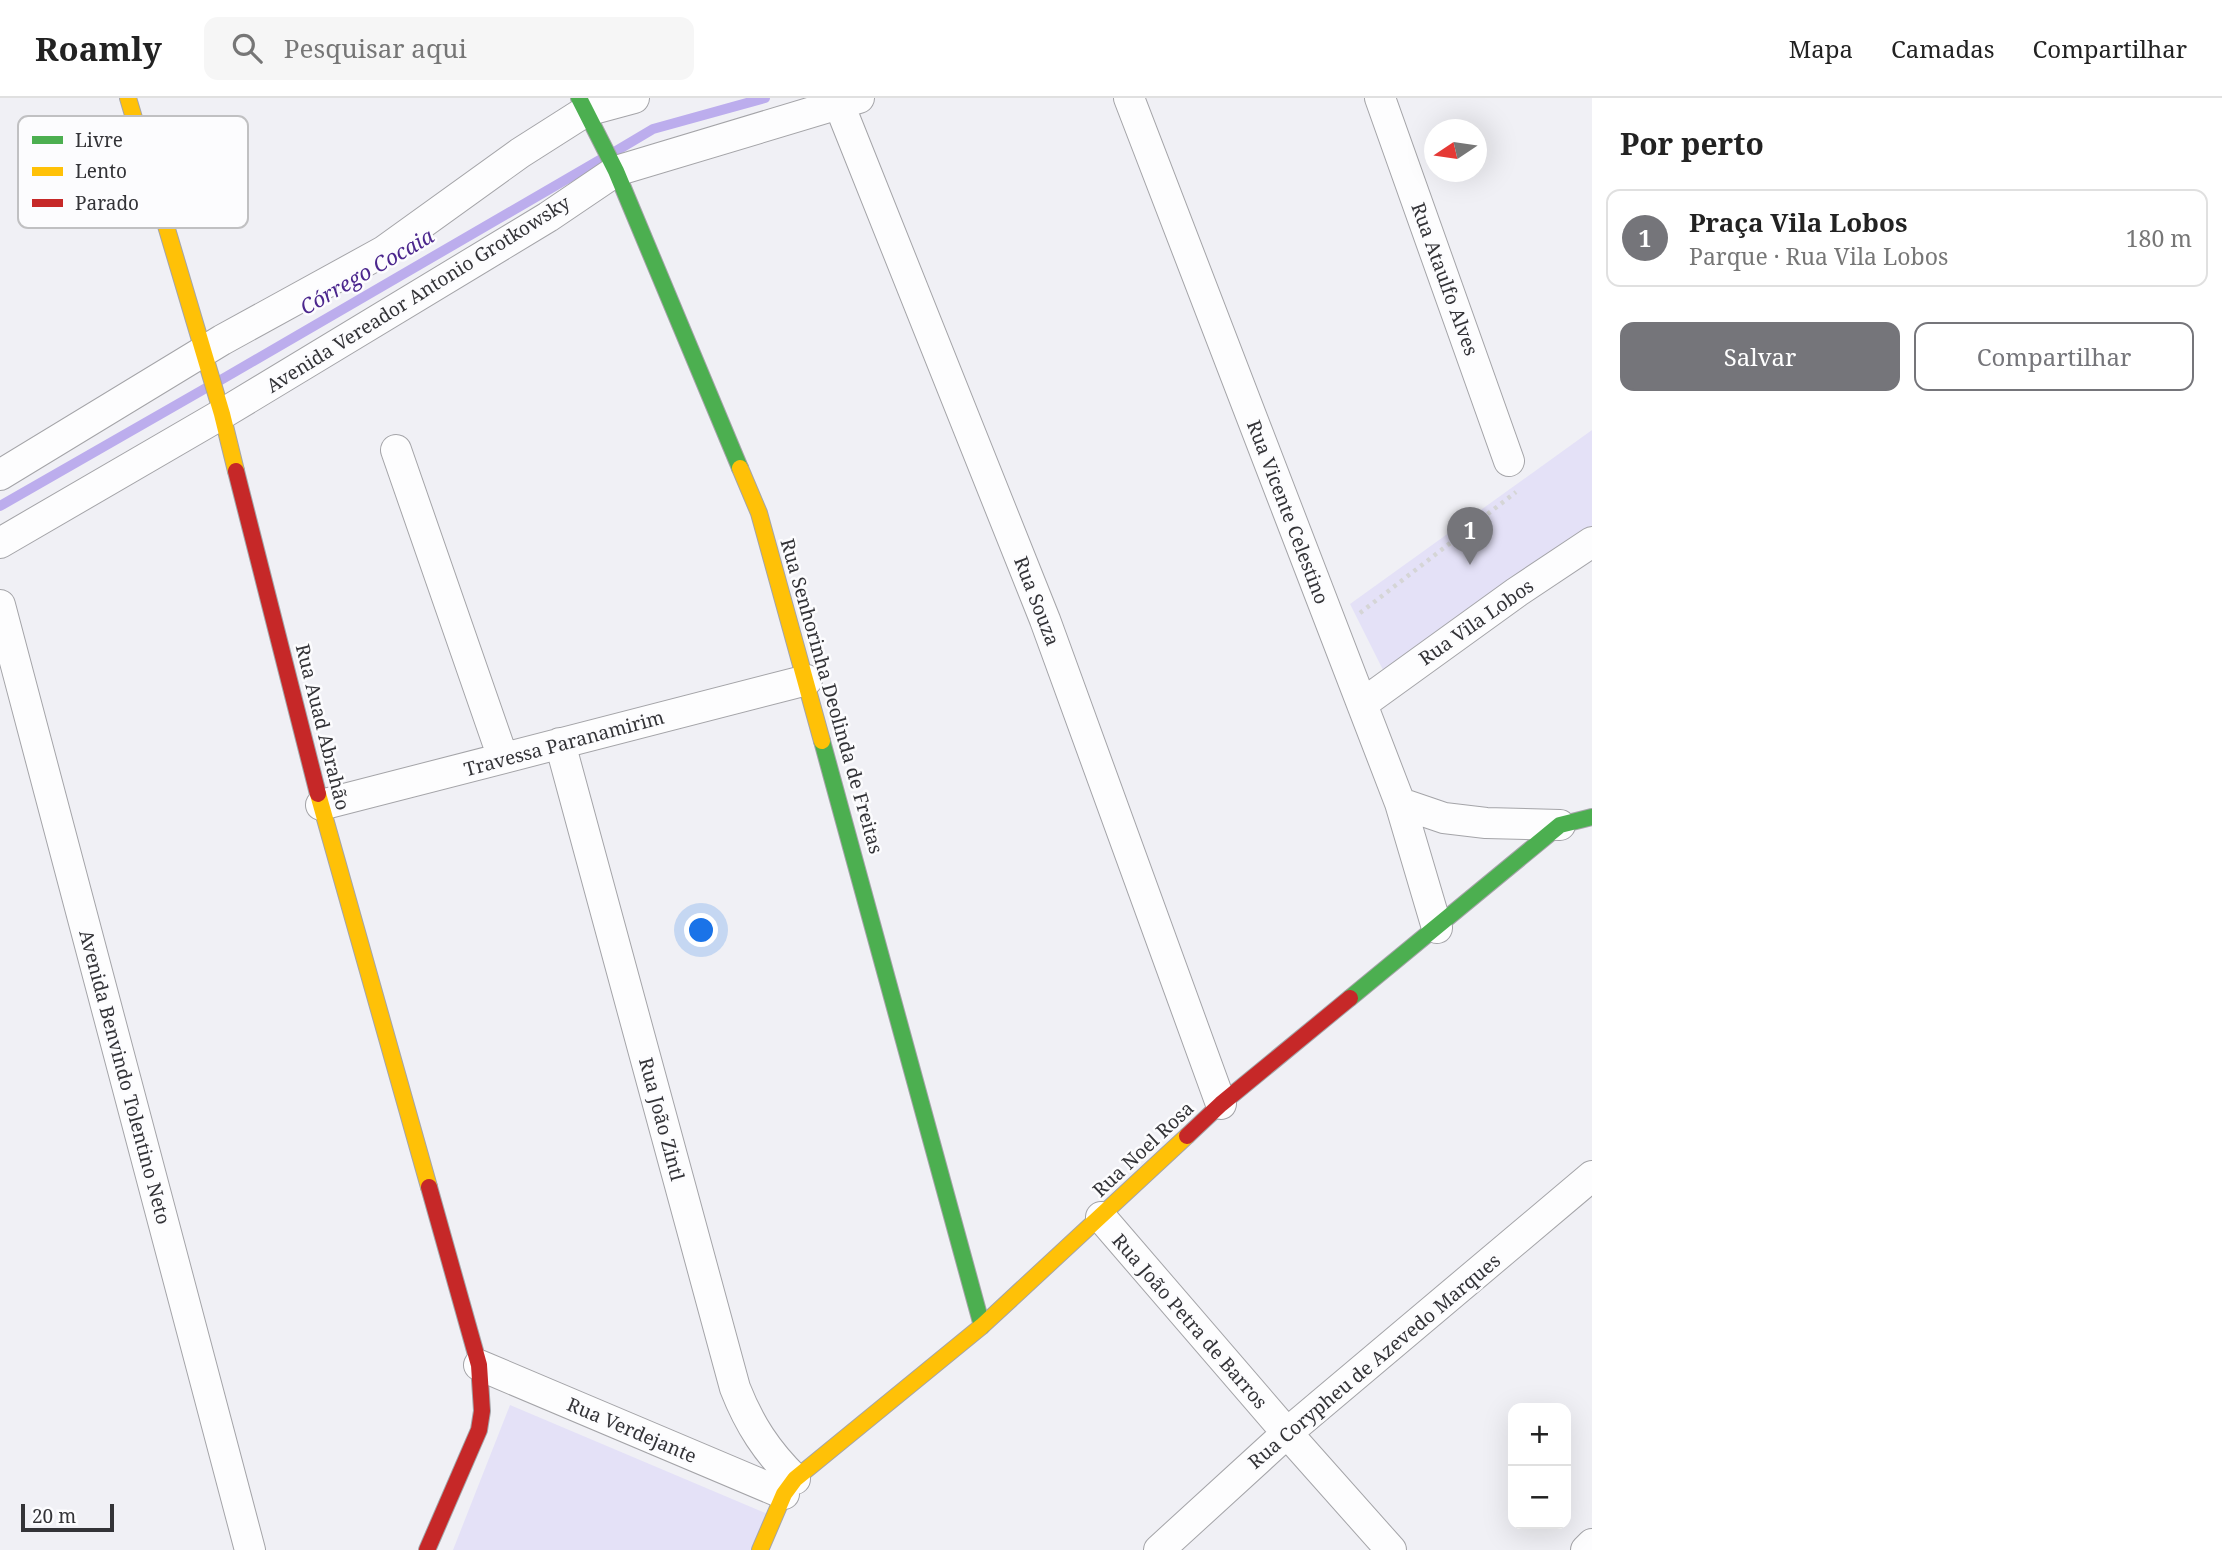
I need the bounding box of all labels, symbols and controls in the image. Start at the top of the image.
search box [204,17,694,80]
text: Roamly [35,26,162,71]
icon: search [228,29,266,67]
text: Pesquisar aqui [284,30,467,66]
text: Mapa [1789,32,1853,65]
text: Camadas [1891,32,1995,65]
text: Compartilhar [2033,32,2187,65]
legend [18,116,248,228]
north arrow [1424,119,1487,182]
text: Por perto [1620,123,1764,164]
text: Livre [75,127,123,153]
text: Lento [75,158,127,184]
street label: Avenida Vereador Antonio Grotkowsky [261,189,575,399]
text: Parado [75,190,139,216]
street label: Rua Ataulfo Alves [1405,199,1485,359]
text: Praça Vila Lobos [1689,204,1907,240]
water label: Córrego Cocaia [294,221,439,321]
text: 1 [1639,222,1652,254]
text: 180 m [2126,222,2192,254]
text: Parque · Rua Vila Lobos [1689,240,1948,272]
button: Salvar [1620,322,1900,391]
button: Compartilhar [1914,322,2194,391]
street label: Rua Vicente Celestino [1241,416,1335,608]
pin: 1 [1447,507,1493,565]
street label: Rua Senhorinha Deolinda de Freitas [774,535,890,857]
street label: Rua Souza [1008,552,1066,650]
street label: Rua Vila Lobos [1413,573,1539,671]
street label: Rua Auad Abrahão [290,641,356,813]
street label: Travessa Paranamirim [461,704,667,782]
your location [684,913,718,947]
street label: Avenida Benvindo Tolentino Neto [73,927,177,1227]
street label: Rua João Zintl [633,1054,691,1184]
street label: Rua Noel Rosa [1087,1095,1199,1203]
street label: Rua João Petra de Barros [1107,1228,1273,1414]
street label: Rua Corypheu de Azevedo Marques [1242,1248,1506,1474]
street label: Rua Verdejante [563,1391,701,1469]
map controls [1508,1403,1571,1529]
button: + [1508,1403,1571,1466]
button: − [1508,1466,1571,1529]
scale bar [21,1501,114,1533]
text: 20 m [32,1503,76,1529]

